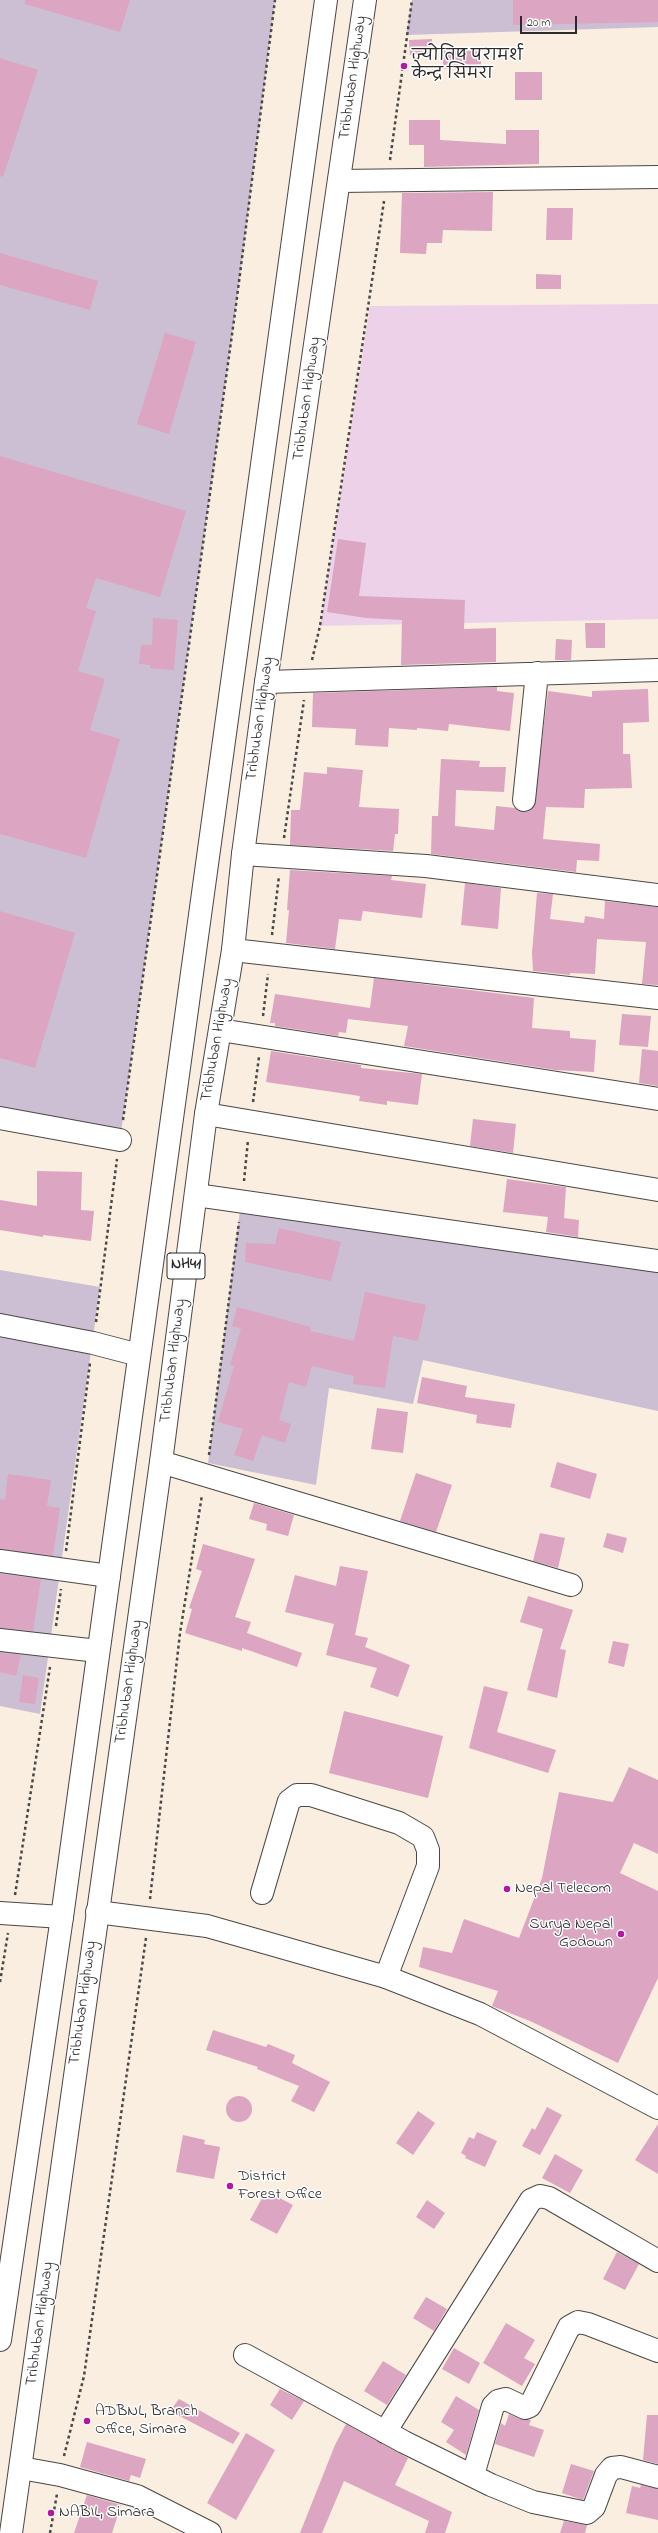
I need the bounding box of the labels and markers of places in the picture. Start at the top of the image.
place label: ज्योतिष परामर्श केन्द्र सिमरा [412,47,523,85]
marker: ज्योतिष परामर्श केन्द्र सिमरा [399,61,409,71]
place label: Nepal Telecom [515,1879,611,1899]
marker: Nepal Telecom [502,1884,512,1894]
place label: Surya Nepal Godown [529,1915,613,1953]
marker: Surya Nepal Godown [616,1929,626,1939]
place label: District Forest Office [238,2167,322,2205]
marker: District Forest Office [225,2181,235,2191]
place label: ADBNL, Branch Office, Simara [95,2402,198,2440]
marker: ADBNL, Branch Office, Simara [82,2416,92,2426]
place label: NABIL, Simara [59,2503,155,2523]
marker: NABIL, Simara [46,2508,56,2518]

